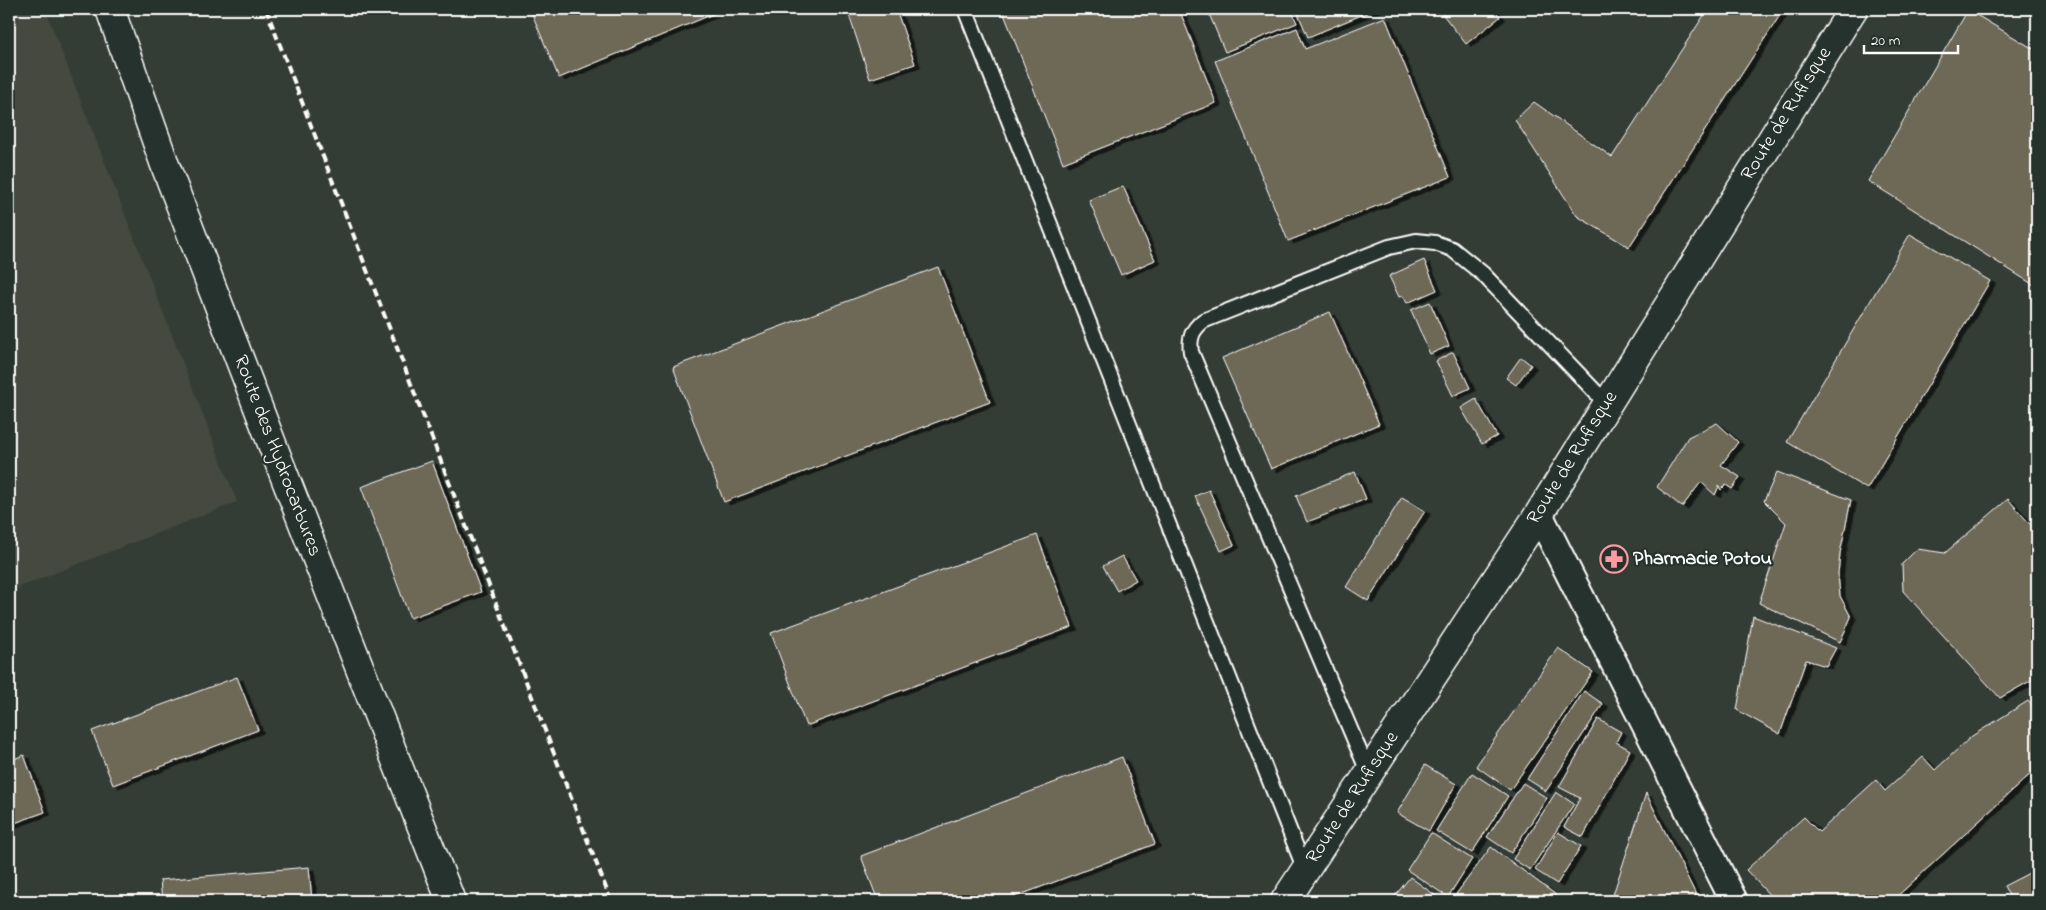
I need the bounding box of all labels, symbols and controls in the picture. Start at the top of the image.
scale bar [1864,22,1957,54]
text: 20 m [1871,30,1901,52]
street label: Route de Rufisque [1734,41,1840,187]
street label: Route des Hydrocarbures [225,351,329,561]
street label: Route de Rufisque [1520,385,1626,531]
pharmacy icon: Pharmacie Potou [1599,544,1629,574]
place label: Pharmacie Potou [1633,545,1772,574]
street label: Route de Rufisque [1299,726,1407,870]

